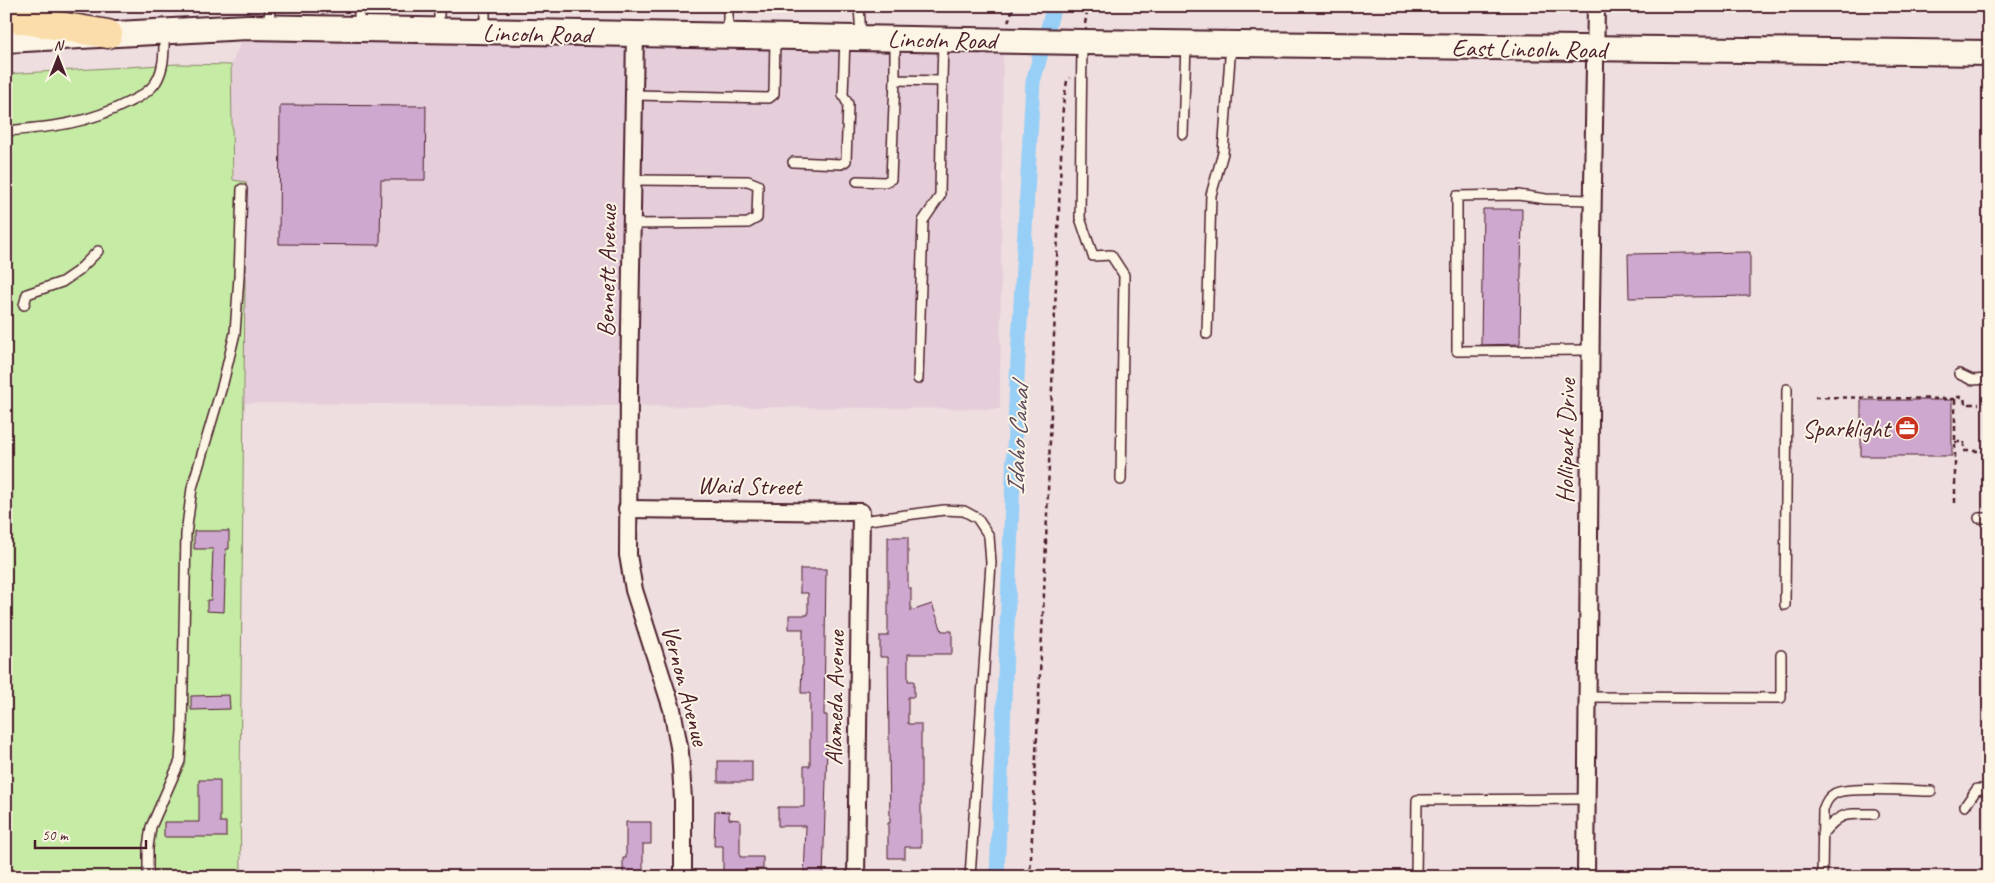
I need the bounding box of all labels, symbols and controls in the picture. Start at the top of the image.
street label: Lincoln Road [482,17,596,51]
street label: Lincoln Road [887,23,1001,57]
north arrow [32,32,82,82]
street label: East Lincoln Road [1451,32,1611,66]
text: N [54,37,65,54]
street label: Bennett Avenue [590,203,624,337]
water label: Idaho Canal [998,376,1037,496]
street label: Hollipark Drive [1549,377,1583,504]
place label: Sparklight [1802,413,1893,445]
office icon: Sparklight [1894,415,1920,441]
street label: Waid Street [697,469,804,503]
street label: Vernon Avenue [654,621,717,751]
street label: Alameda Avenue [818,629,852,766]
scale bar [35,818,146,850]
text: 50 m [42,826,69,845]

